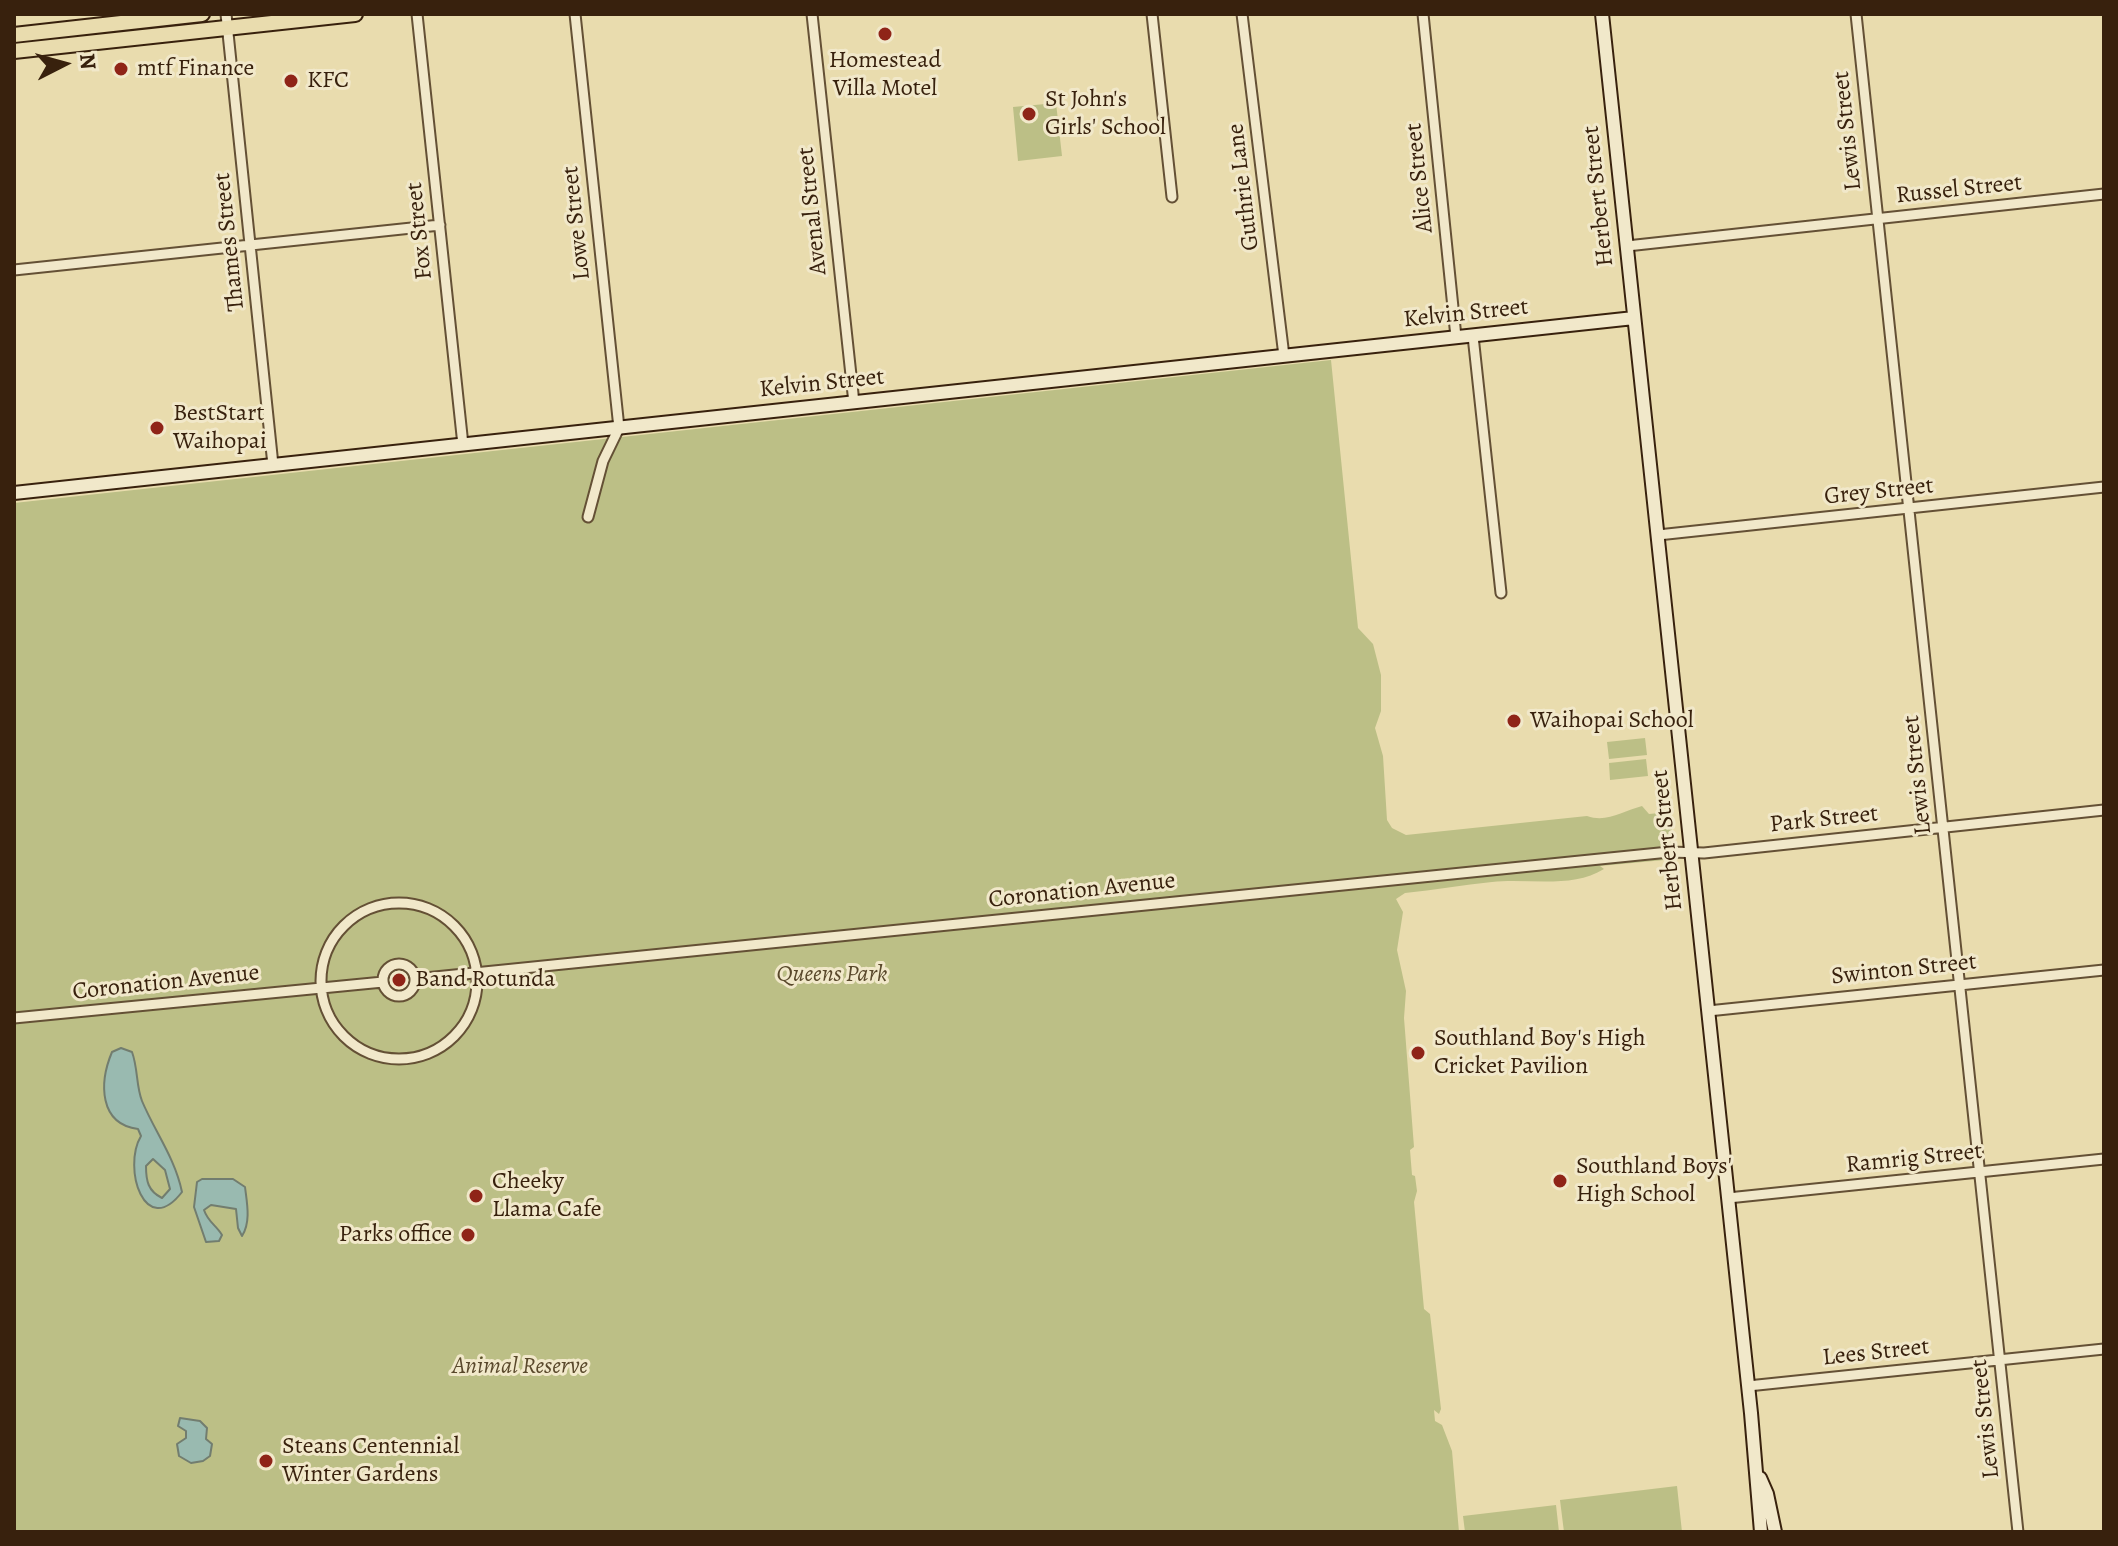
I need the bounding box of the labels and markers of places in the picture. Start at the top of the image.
marker: Homestead Villa Motel [876,25,894,43]
place label: Homestead Villa Motel [829,47,941,103]
place label: mtf Finance [137,55,254,83]
marker: mtf Finance [112,60,130,78]
place label: KFC [307,67,349,95]
marker: KFC [282,72,300,90]
place label: St John's Girls' School [1045,86,1166,142]
marker: St John's Girls' School [1020,105,1038,123]
place label: BestStart Waihopai [173,400,267,456]
marker: BestStart Waihopai [148,419,166,437]
place label: Waihopai School [1530,707,1694,735]
marker: Waihopai School [1505,712,1523,730]
place label: Band Rotunda [415,966,555,994]
marker: Band Rotunda [390,971,408,989]
place label: Southland Boy's High Cricket Pavilion [1434,1025,1646,1081]
marker: Southland Boy's High Cricket Pavilion [1409,1044,1427,1062]
place label: Southland Boys' High School [1576,1153,1732,1209]
place label: Cheeky Llama Cafe [492,1168,602,1224]
marker: Southland Boys' High School [1551,1172,1569,1190]
marker: Cheeky Llama Cafe [467,1187,485,1205]
place label: Parks office [339,1221,452,1249]
marker: Parks office [459,1226,477,1244]
place label: Steans Centennial Winter Gardens [282,1433,459,1489]
marker: Steans Centennial Winter Gardens [257,1452,275,1470]

